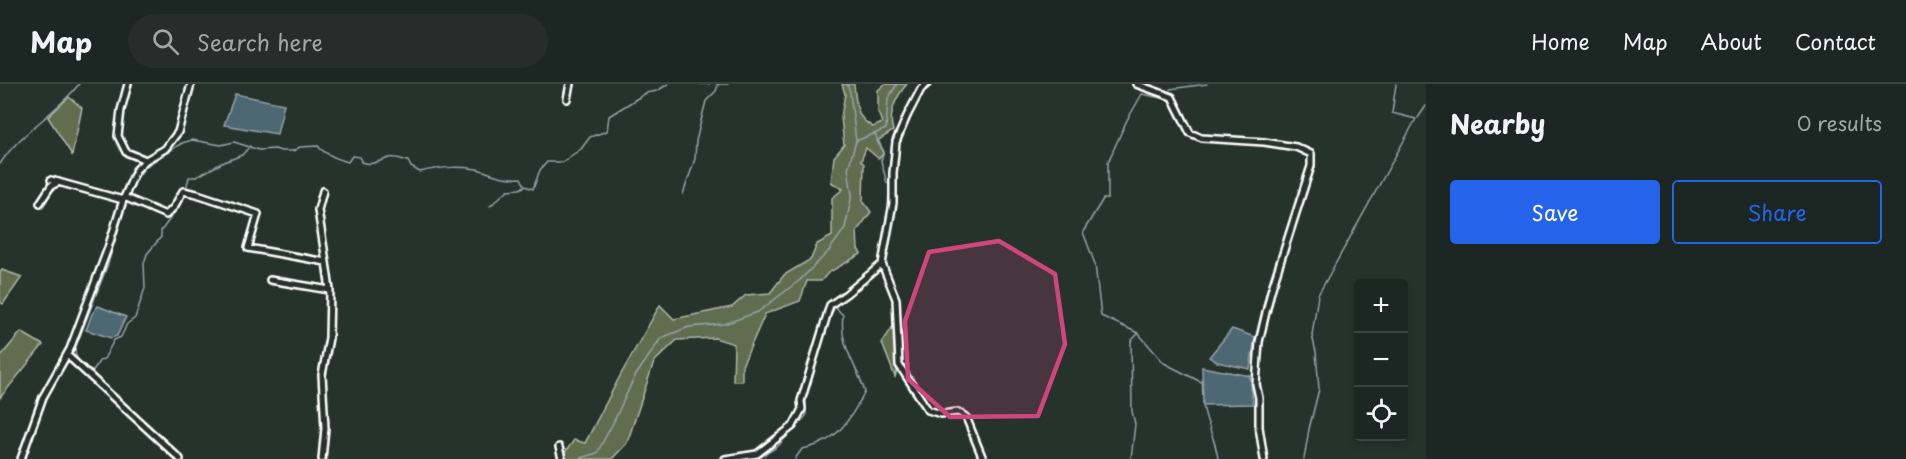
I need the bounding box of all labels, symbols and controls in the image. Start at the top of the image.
search box [128,14,548,68]
text: Map [30,20,92,63]
icon: search [149,25,182,58]
text: Search here [197,25,323,58]
text: Home [1531,25,1590,57]
text: Map [1623,25,1668,57]
text: About [1701,25,1762,57]
text: Contact [1795,25,1876,57]
text: Nearby [1450,104,1545,143]
text: 0 results [1797,108,1882,138]
button: Save [1450,180,1660,244]
button: Share [1672,180,1882,244]
map controls [1354,279,1408,441]
button: + [1354,279,1408,333]
button: − [1354,333,1408,387]
button: locate [1354,387,1408,441]

